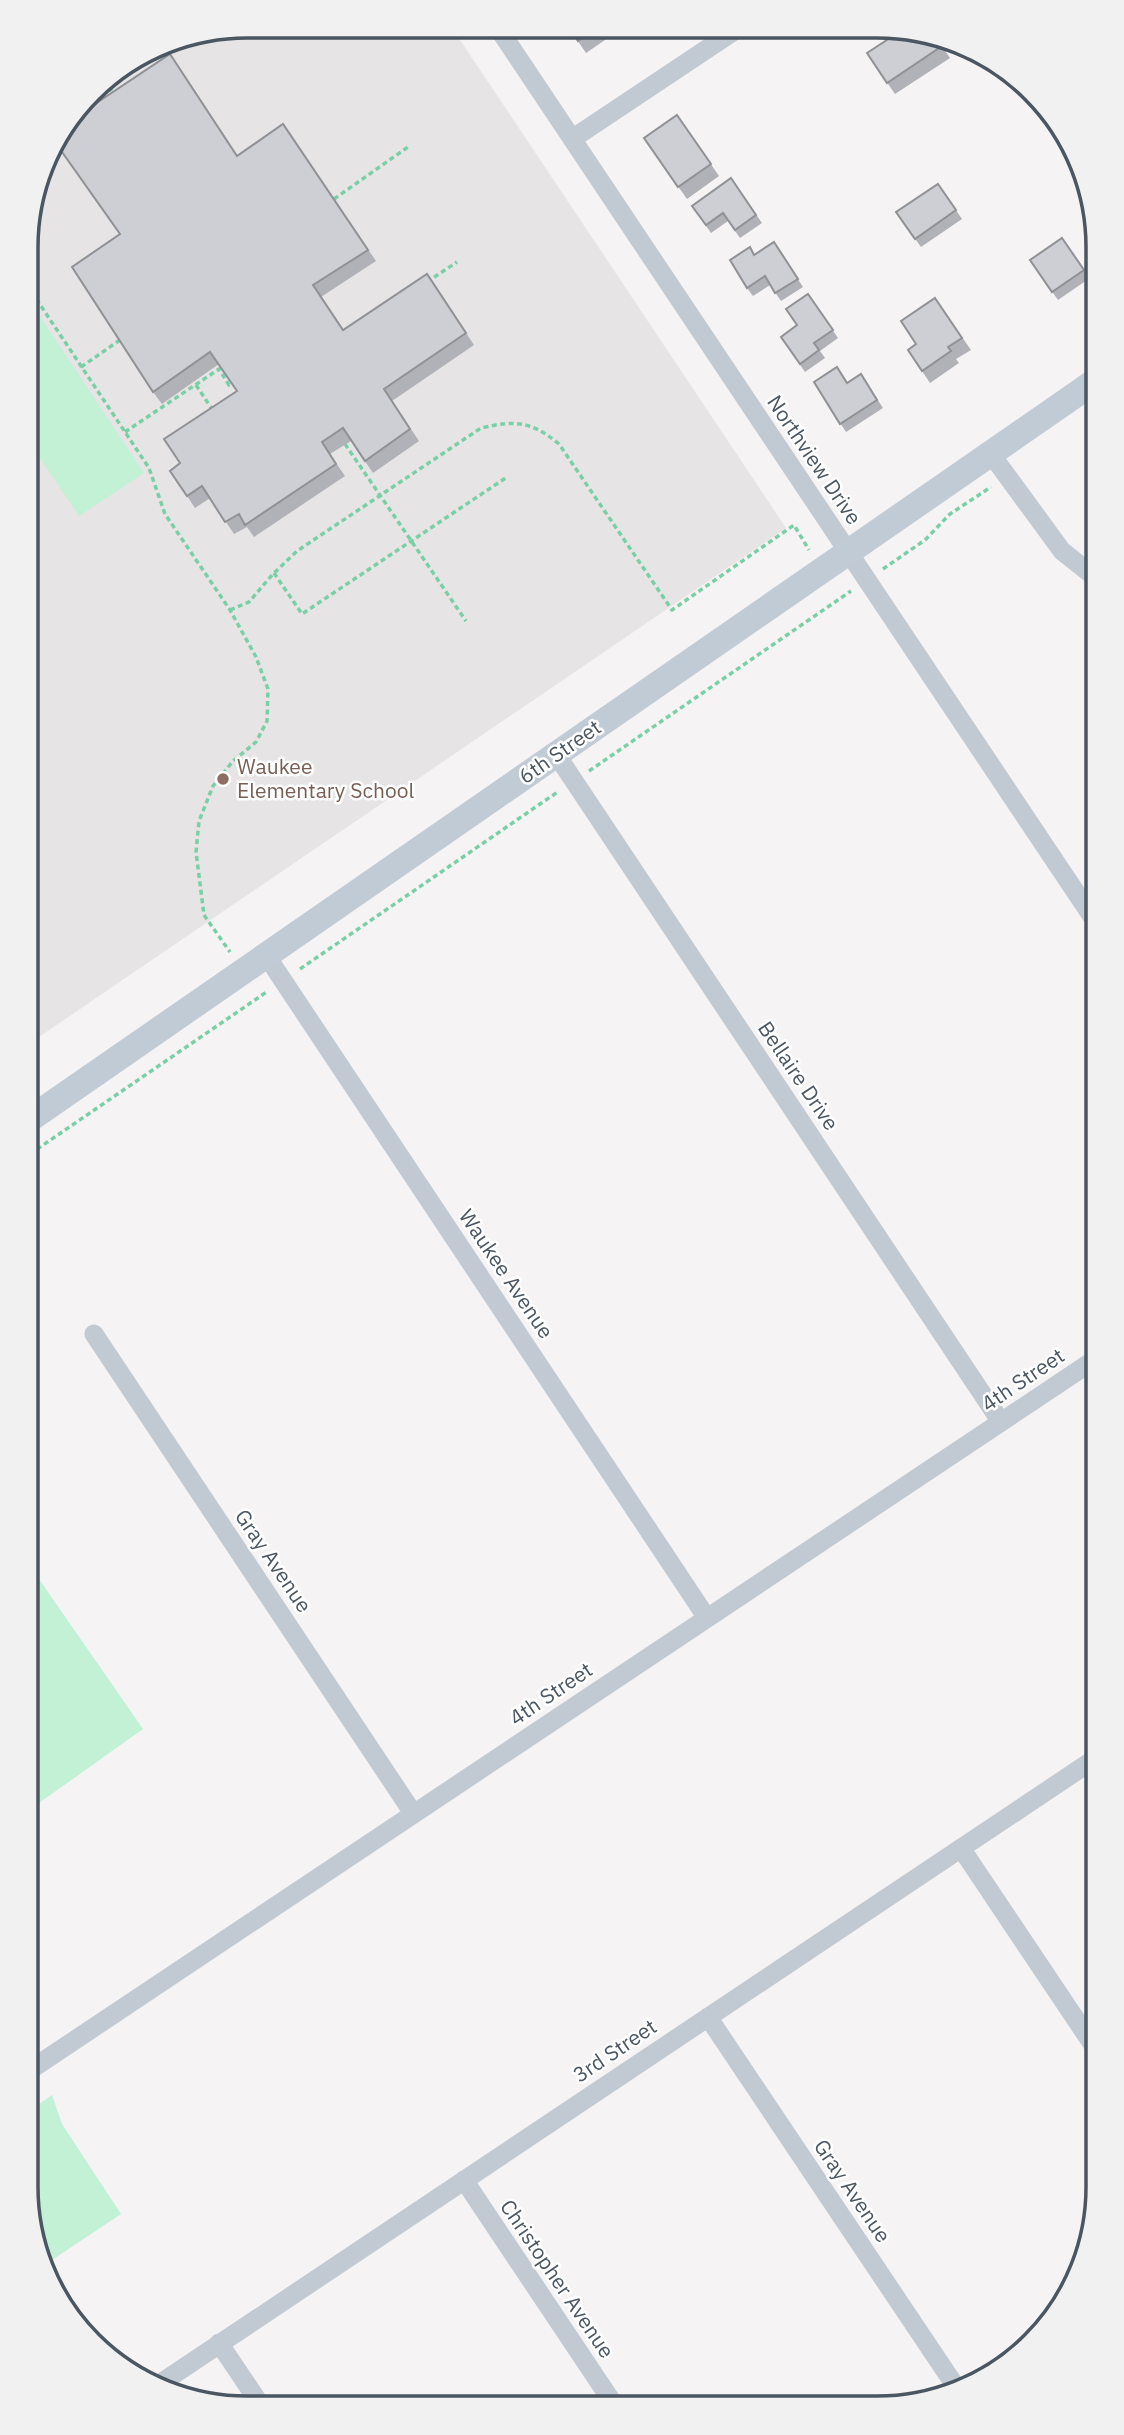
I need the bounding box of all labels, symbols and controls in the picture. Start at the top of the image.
street label: Northview Drive [761,389,868,530]
street label: 6th Street [513,713,606,790]
place label: Waukee Elementary School [237,752,414,804]
marker: Waukee Elementary School [215,771,231,787]
street label: Bellaire Drive [752,1015,846,1135]
street label: Waukee Avenue [453,1203,561,1344]
street label: 4th Street [975,1341,1069,1417]
street label: Gray Avenue [229,1503,319,1618]
street label: 4th Street [503,1655,597,1731]
street label: 3rd Street [567,2012,662,2088]
street label: Gray Avenue [808,2133,898,2248]
street label: Christopher Avenue [494,2194,621,2363]

